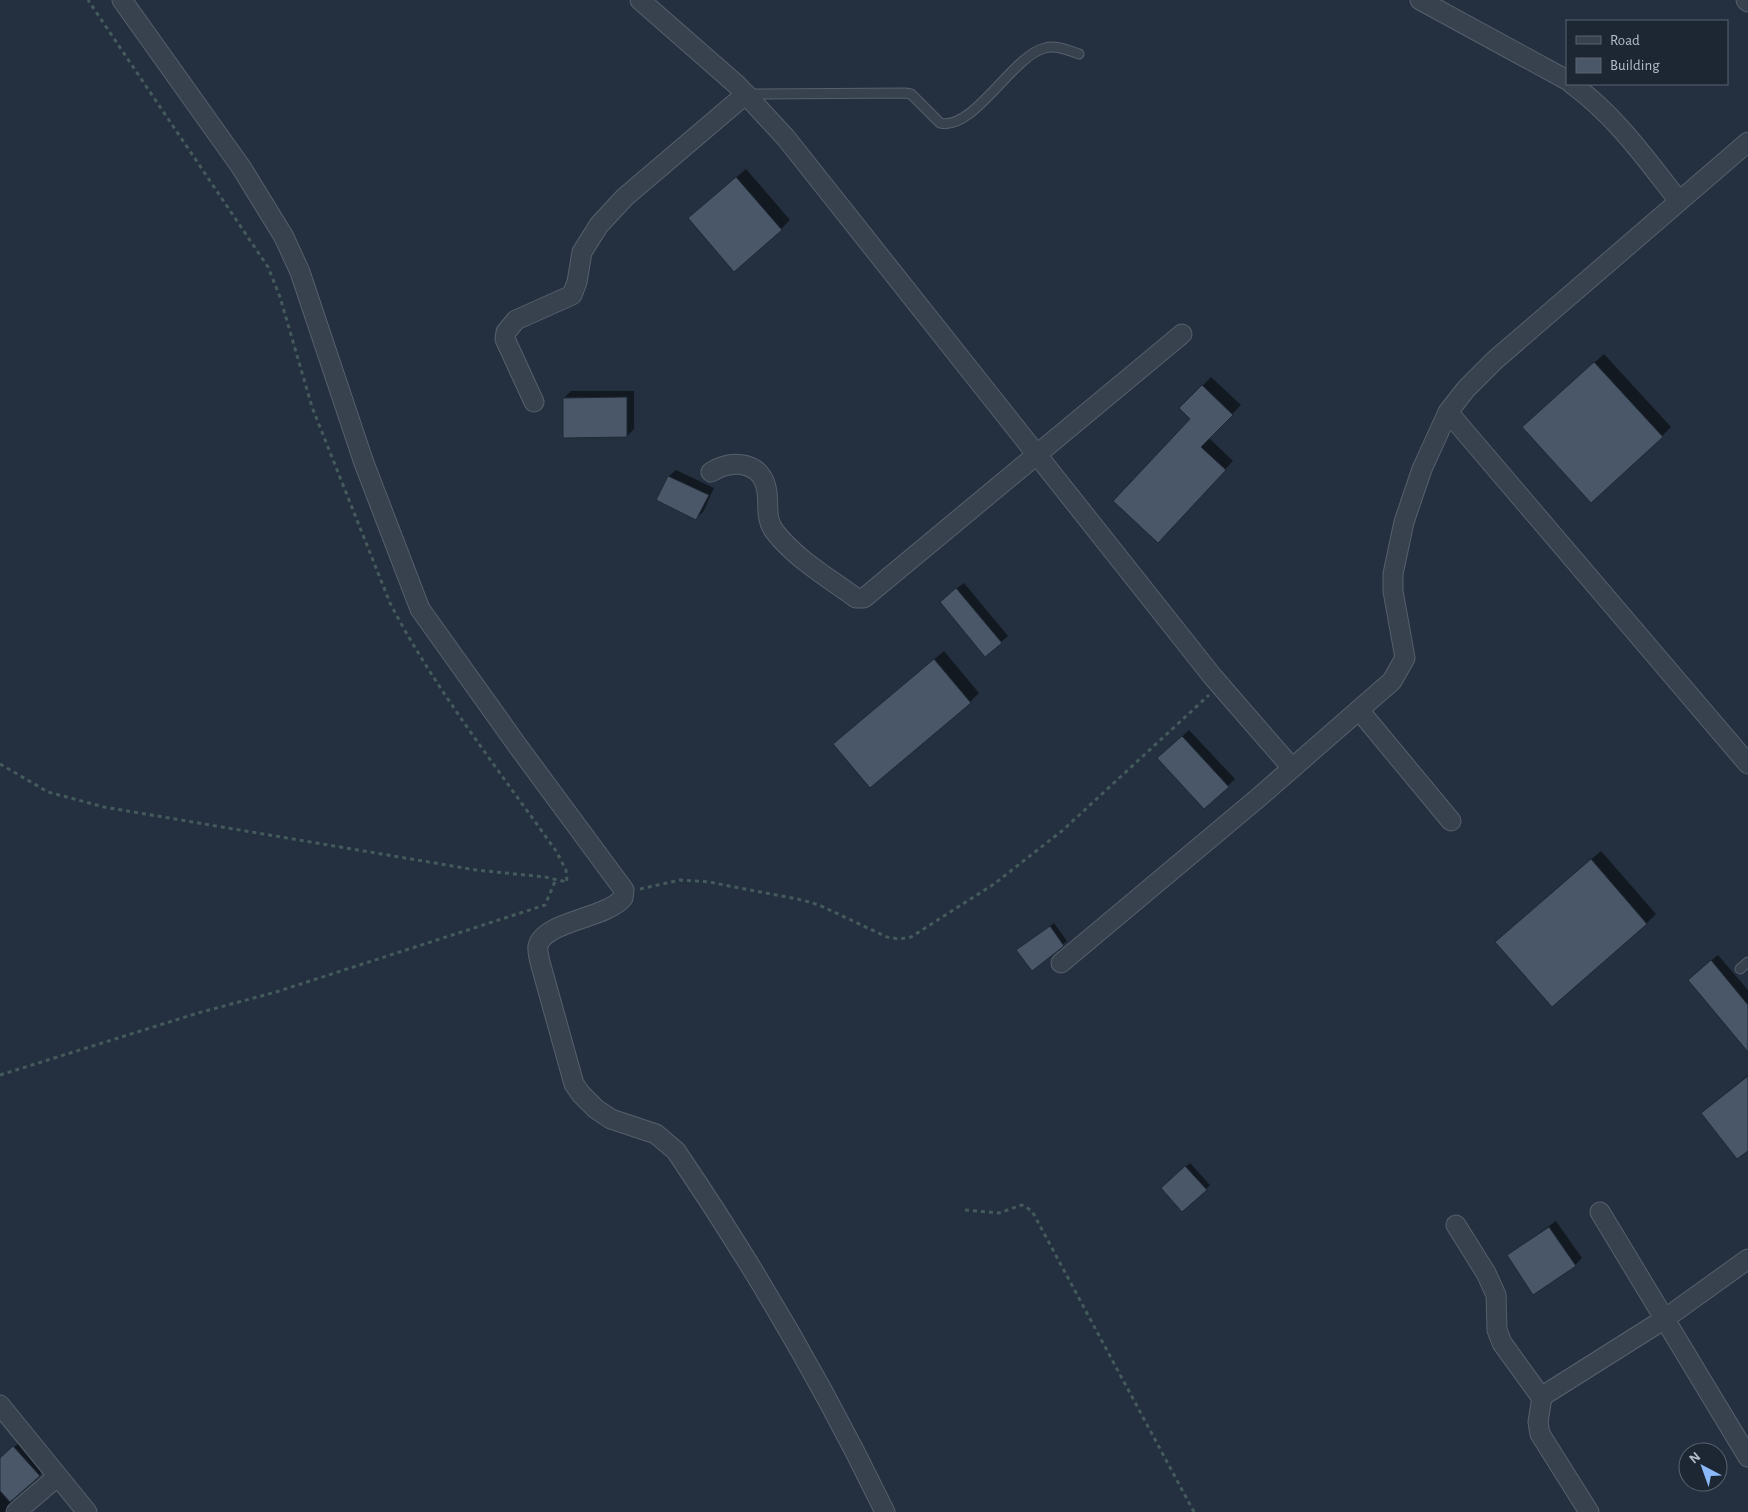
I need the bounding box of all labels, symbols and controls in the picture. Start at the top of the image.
legend [1566,20,1728,85]
text: Road [1610,33,1640,48]
text: Building [1610,58,1660,73]
north arrow [1678,1442,1728,1492]
text: N [1687,1449,1703,1466]

